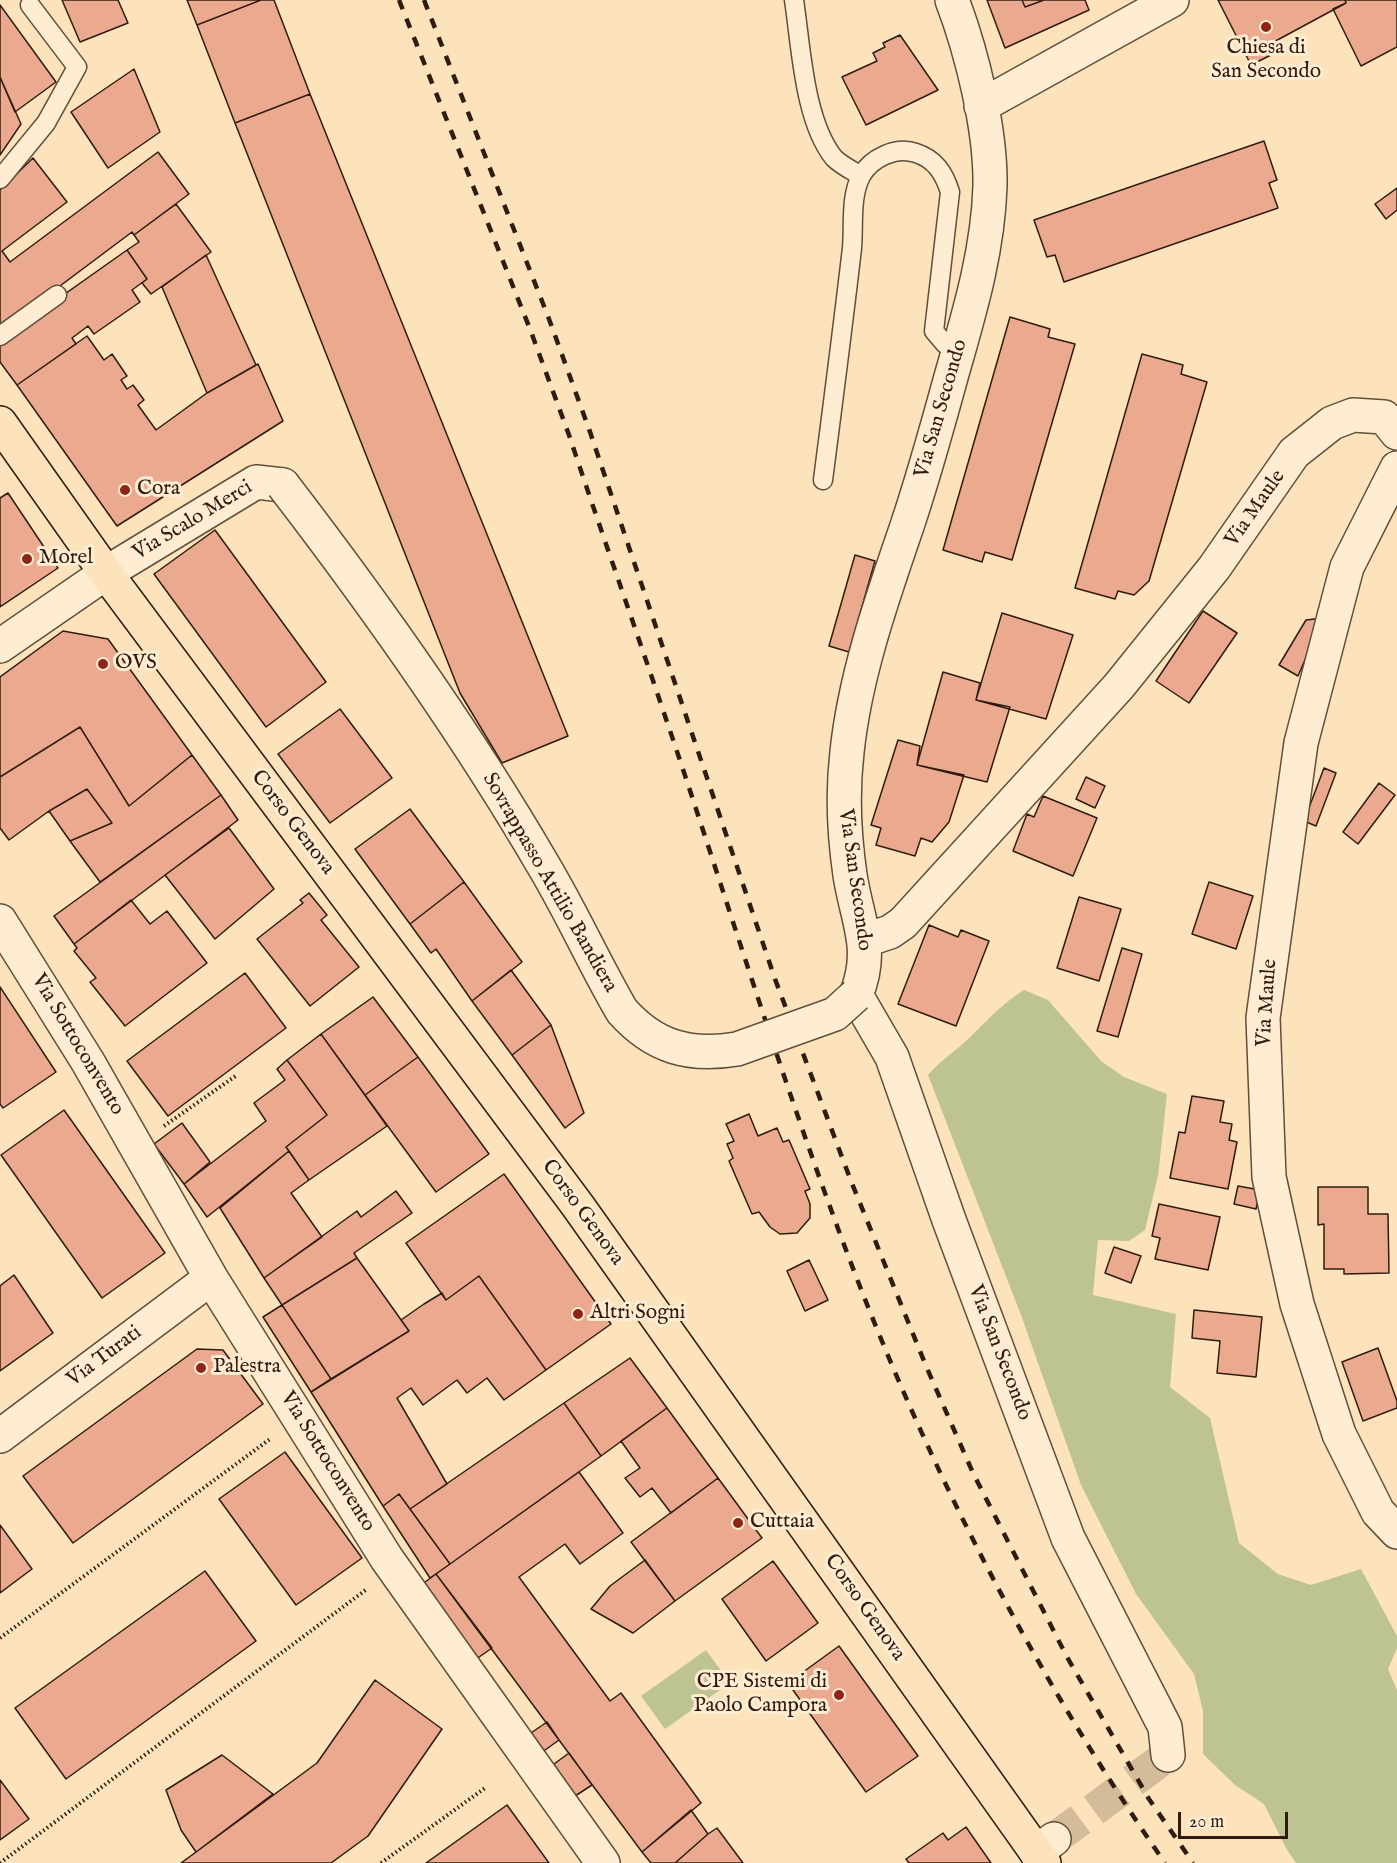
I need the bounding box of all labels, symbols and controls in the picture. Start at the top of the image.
marker: Chiesa di San Secondo [1259,20,1273,34]
place label: Chiesa di San Secondo [1211,36,1321,86]
street label: Via San Secondo [910,337,974,481]
street label: Via Maule [1220,466,1292,552]
street label: Via Scalo Merci [129,475,257,567]
place label: Cora [137,477,180,503]
marker: Cora [118,483,132,497]
place label: Morel [39,546,93,572]
marker: Morel [20,552,34,566]
place label: OVS [115,651,157,677]
marker: OVS [96,657,110,671]
street label: Corso Genova [245,766,339,880]
street label: Sovrappasso Attilio Bandiera [476,769,622,997]
street label: Via San Secondo [832,807,876,953]
street label: Via Maule [1252,958,1284,1048]
street label: Via Sottoconvento [25,970,129,1120]
street label: Corso Genova [535,1155,629,1271]
street label: Via San Secondo [962,1282,1036,1424]
place label: Altri Sogni [590,1301,685,1327]
marker: Altri Sogni [571,1307,585,1321]
street label: Via Turati [63,1321,147,1393]
place label: Palestra [213,1355,281,1381]
marker: Palestra [194,1361,208,1375]
street label: Via Sottoconvento [274,1387,380,1537]
place label: Cuttaia [750,1510,814,1536]
marker: Cuttaia [731,1516,745,1530]
street label: Corso Genova [818,1550,910,1666]
place label: CPE Sistemi di Paolo Campora [693,1670,827,1720]
marker: CPE Sistemi di Paolo Campora [832,1688,846,1702]
scale bar [1181,1800,1290,1838]
text: 20 m [1189,1811,1224,1834]

